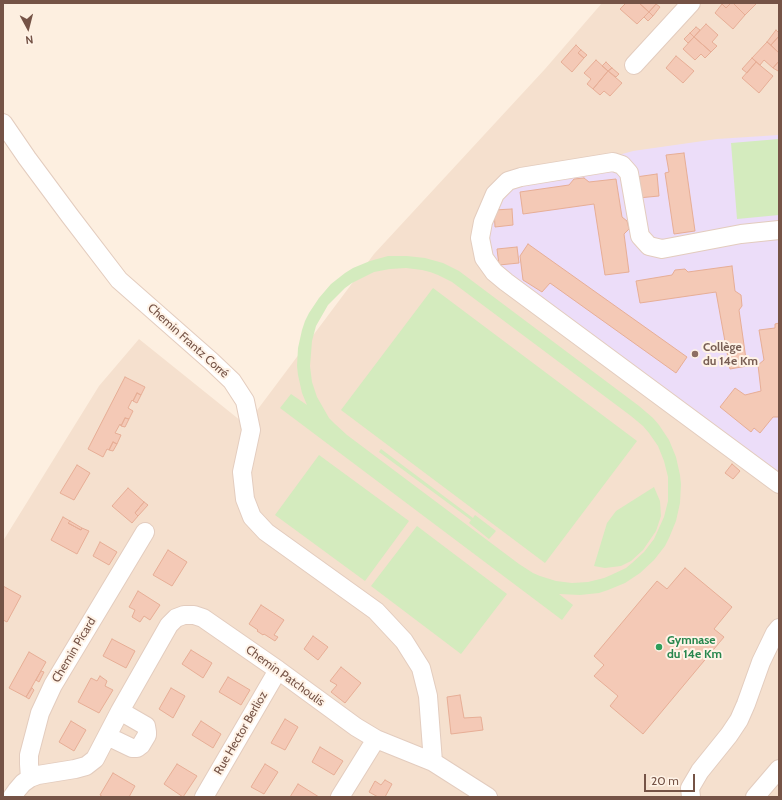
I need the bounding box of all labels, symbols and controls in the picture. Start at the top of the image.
north arrow [8,8,48,48]
text: N [25,32,34,47]
street label: Chemin Frantz Corré [144,301,232,381]
place label: Collège du 14e Km [703,340,758,368]
marker: Collège du 14e Km [690,349,700,359]
street label: Chemin Picard [49,615,99,685]
place label: Gymnase du 14e Km [667,633,722,661]
marker: Gymnase du 14e Km [654,642,664,652]
street label: Chemin Patchoulis [243,643,327,709]
street label: Rue Hector Berlioz [211,689,271,777]
scale bar [646,766,697,792]
text: 20 m [651,773,679,788]

